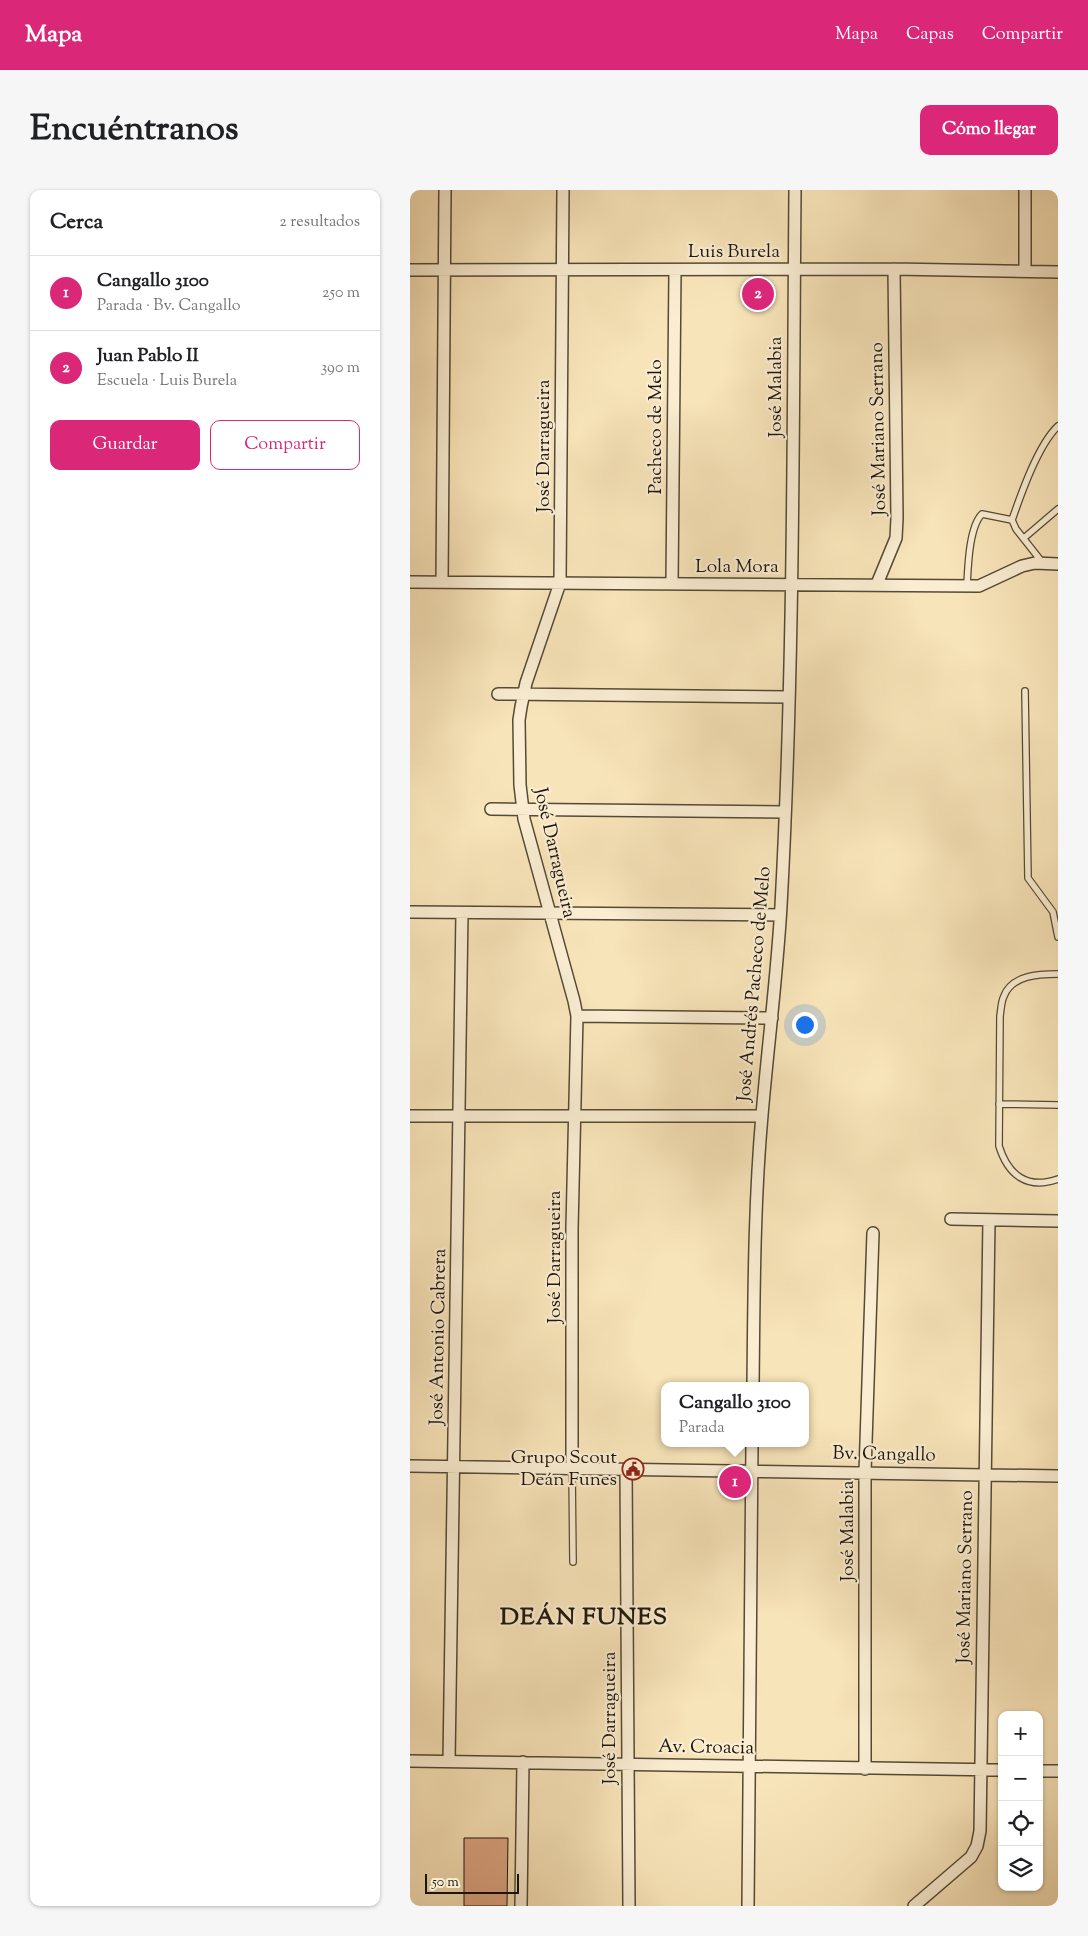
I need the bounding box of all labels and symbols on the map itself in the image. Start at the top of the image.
street label: Luis Burela [688,239,780,266]
pin: 2 [742,275,774,313]
street label: José Malabia [763,336,790,438]
street label: José Mariano Serrano [864,342,894,517]
street label: Pacheco de Melo [643,359,670,495]
street label: José Darragueira [531,379,558,513]
street label: Lola Mora [695,554,779,581]
street label: José Darragueira [526,784,582,921]
street label: José Andrés Pacheco de Melo [731,865,779,1104]
your location [792,1012,818,1038]
street label: José Darragueira [542,1190,569,1324]
street label: José Antonio Cabrera [424,1248,454,1426]
street label: Bv. Cangallo [832,1441,936,1469]
place label: Grupo Scout Deán Funes [511,1445,618,1494]
public building icon: Grupo Scout Deán Funes [621,1457,645,1481]
pin: 1 [719,1463,751,1501]
street label: José Malabia [835,1480,862,1582]
street label: José Mariano Serrano [951,1490,981,1665]
district label: DEÁN FUNES [500,1601,668,1635]
street label: José Darragueira [597,1651,624,1785]
street label: Av. Croacia [658,1734,754,1762]
scale bar [425,1871,519,1894]

